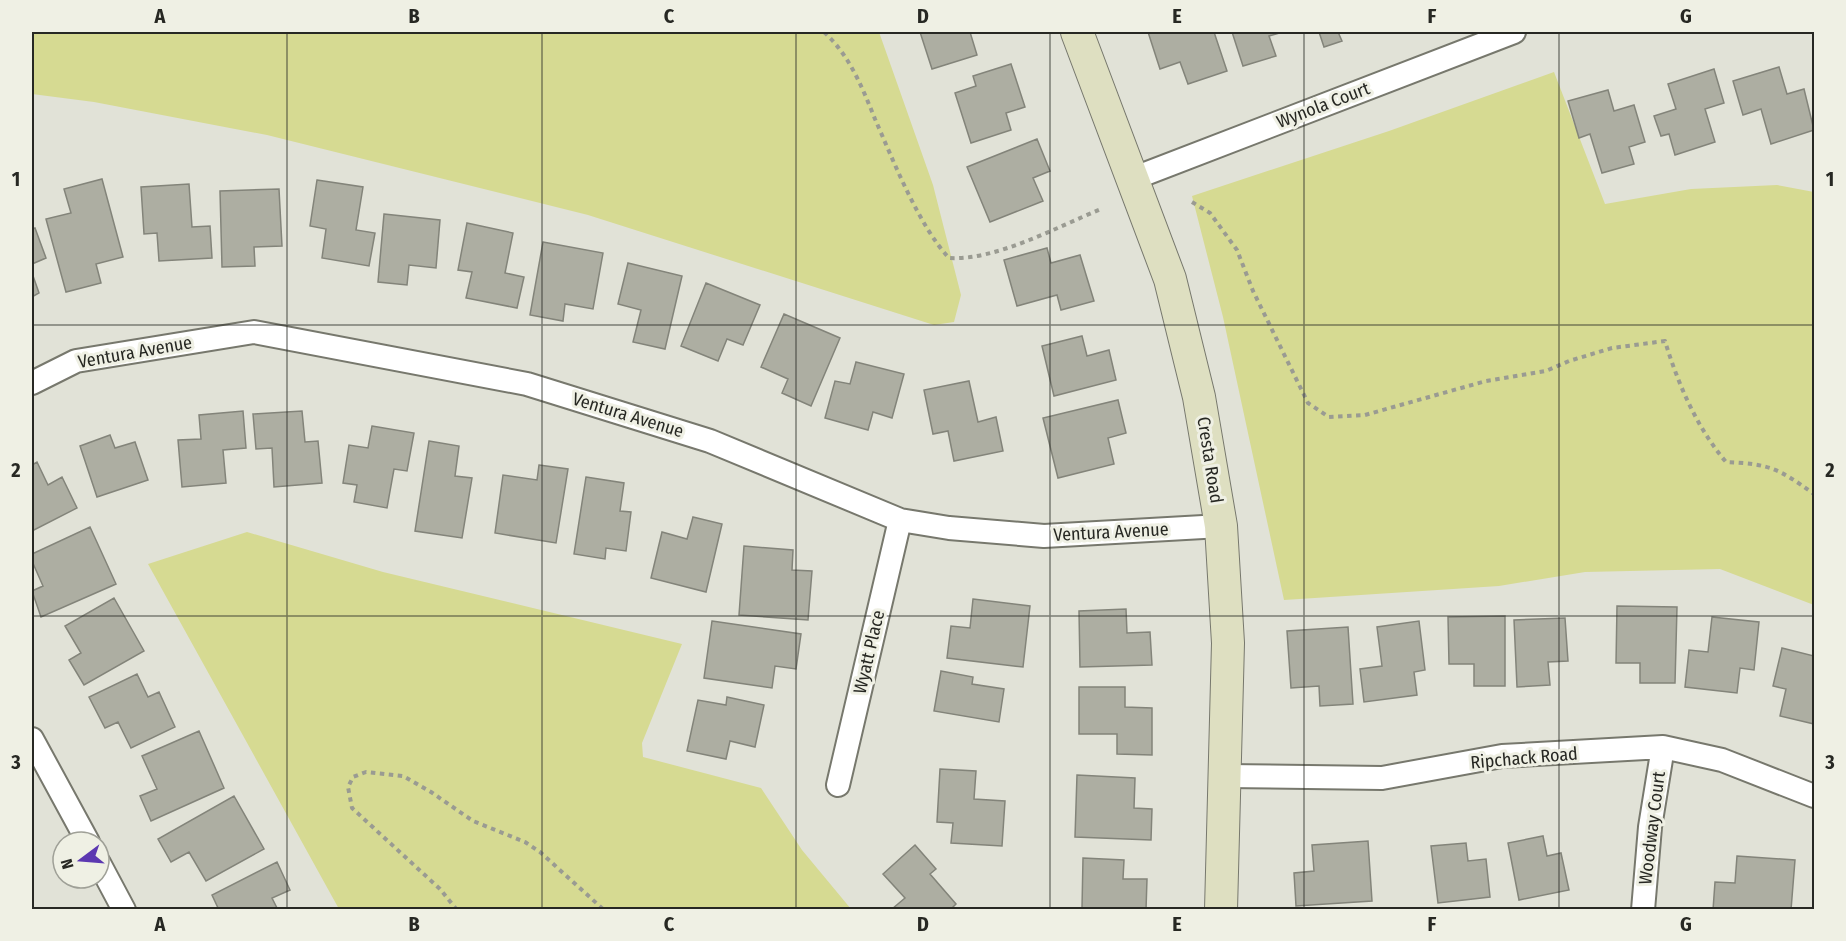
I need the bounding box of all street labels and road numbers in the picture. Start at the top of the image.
street label: Wynola Court [1273,77,1373,133]
street label: Ventura Avenue [76,331,194,373]
street label: Ventura Avenue [570,388,686,442]
street label: Cresta Road [1192,415,1228,505]
street label: Ventura Avenue [1053,518,1169,546]
street label: Wyatt Place [849,608,889,696]
street label: Ripchack Road [1469,742,1579,774]
street label: Woodway Court [1634,770,1670,886]

